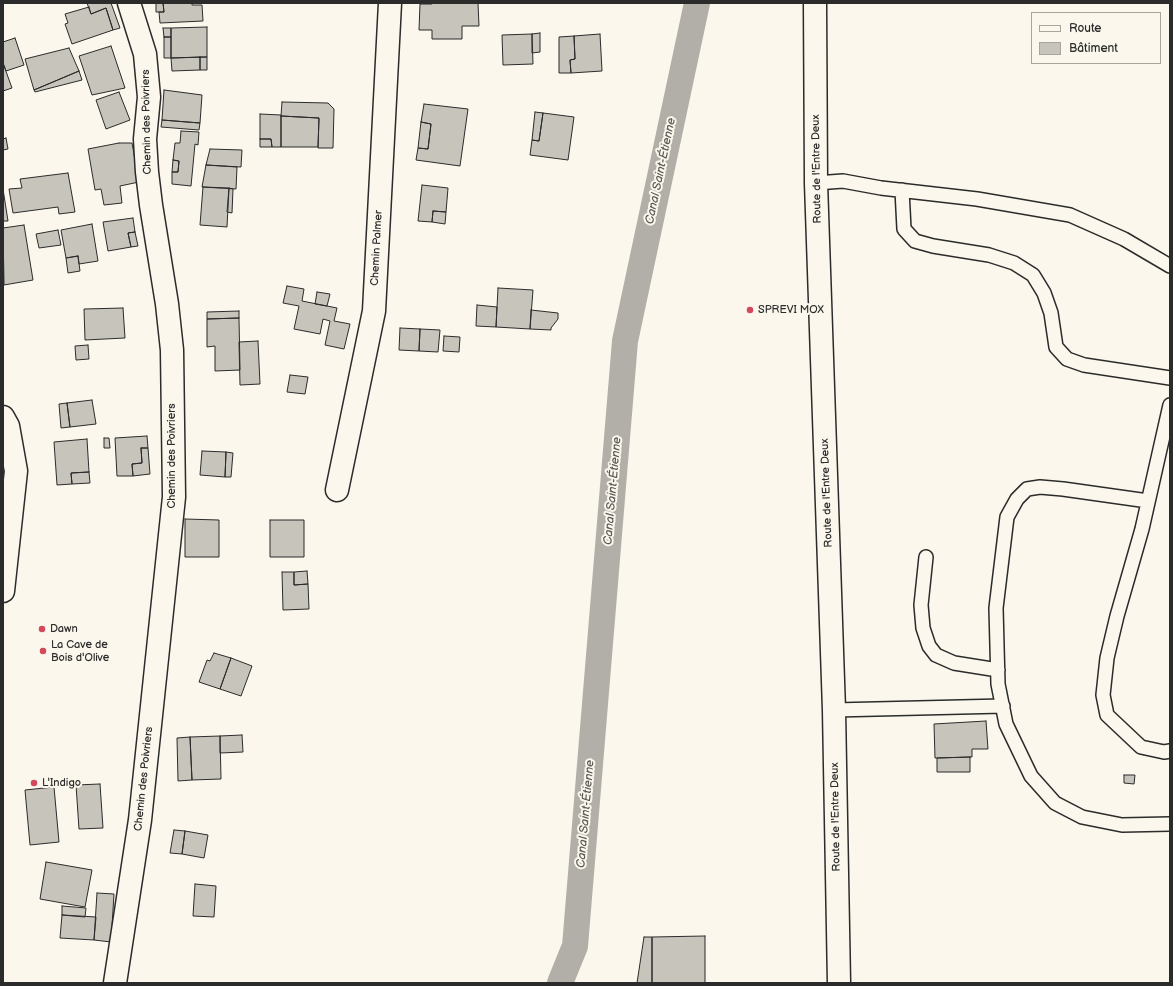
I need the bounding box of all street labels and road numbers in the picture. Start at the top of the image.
street label: Chemin des Poivriers [139,69,155,175]
street label: Route de l'Entre Deux [809,114,825,224]
street label: Chemin Palmer [368,210,386,286]
street label: Chemin des Poivriers [165,403,179,509]
street label: Route de l'Entre Deux [819,438,835,548]
street label: Chemin des Poivriers [132,726,156,832]
street label: Route de l'Entre Deux [828,762,844,872]

